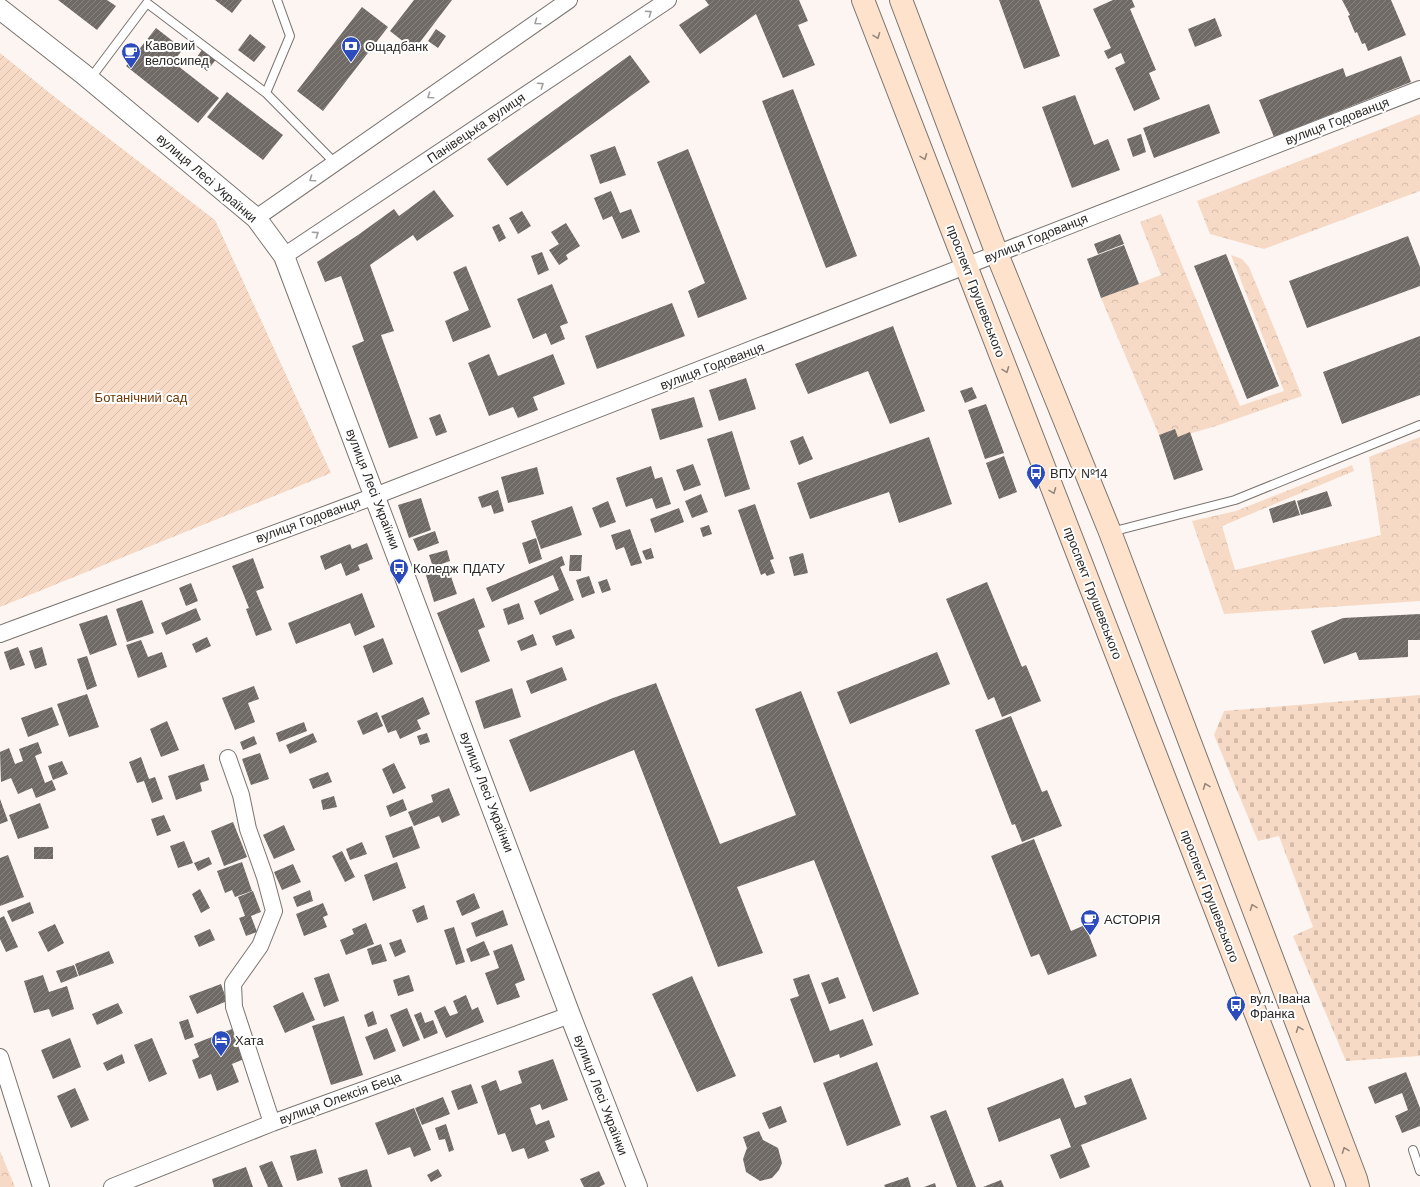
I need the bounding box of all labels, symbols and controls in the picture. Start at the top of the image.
one-way arrow [645,10,652,17]
one-way arrow [534,17,541,25]
one-way arrow [872,33,880,40]
bank icon: Ощадбанк [340,35,362,63]
place label: Кавовий велосипед [145,38,209,68]
place label: Ощадбанк [365,39,428,54]
cafe icon: Кавовий велосипед [120,41,142,69]
one-way arrow [537,82,544,89]
street label: Панівецька вулиця [424,90,528,166]
one-way arrow [428,91,435,98]
street label: вулиця Годованця [1283,94,1391,148]
street label: вулиця Лесі Українки [154,130,260,226]
one-way arrow [919,154,927,161]
one-way arrow [310,174,317,181]
street label: вулиця Годованця [982,210,1090,266]
street label: проспект Грушевського [944,223,1008,359]
one-way arrow [312,232,319,239]
street label: вулиця Годованця [658,339,766,393]
one-way arrow [1002,366,1010,373]
park label: Ботанічний сад [95,390,188,405]
street label: вулиця Лесі Українки [343,427,403,551]
bus stop icon: ВПУ №14 [1025,462,1047,490]
place label: ВПУ №14 [1050,466,1108,481]
one-way arrow [1049,488,1057,495]
street label: вулиця Годованця [254,494,362,546]
street label: проспект Грушевського [1061,525,1125,661]
bus stop icon: Коледж ПДАТУ [388,557,410,585]
place label: Коледж ПДАТУ [413,561,506,576]
street label: вулиця Лесі Українки [457,730,517,854]
one-way arrow [1203,782,1211,789]
street label: проспект Грушевського [1178,828,1242,964]
one-way arrow [1249,904,1257,911]
cafe icon: АСТОРІЯ [1079,908,1101,936]
place label: АСТОРІЯ [1104,912,1160,927]
place label: вул. Івана Франка [1250,991,1311,1021]
bus stop icon: вул. Івана Франка [1225,994,1247,1022]
one-way arrow [1295,1025,1303,1032]
hotel icon: Хата [210,1029,232,1057]
place label: Хата [235,1033,264,1048]
street label: вулиця Лесі Українки [571,1033,631,1157]
street label: вулиця Олексія Беца [277,1069,404,1127]
one-way arrow [1342,1147,1350,1154]

